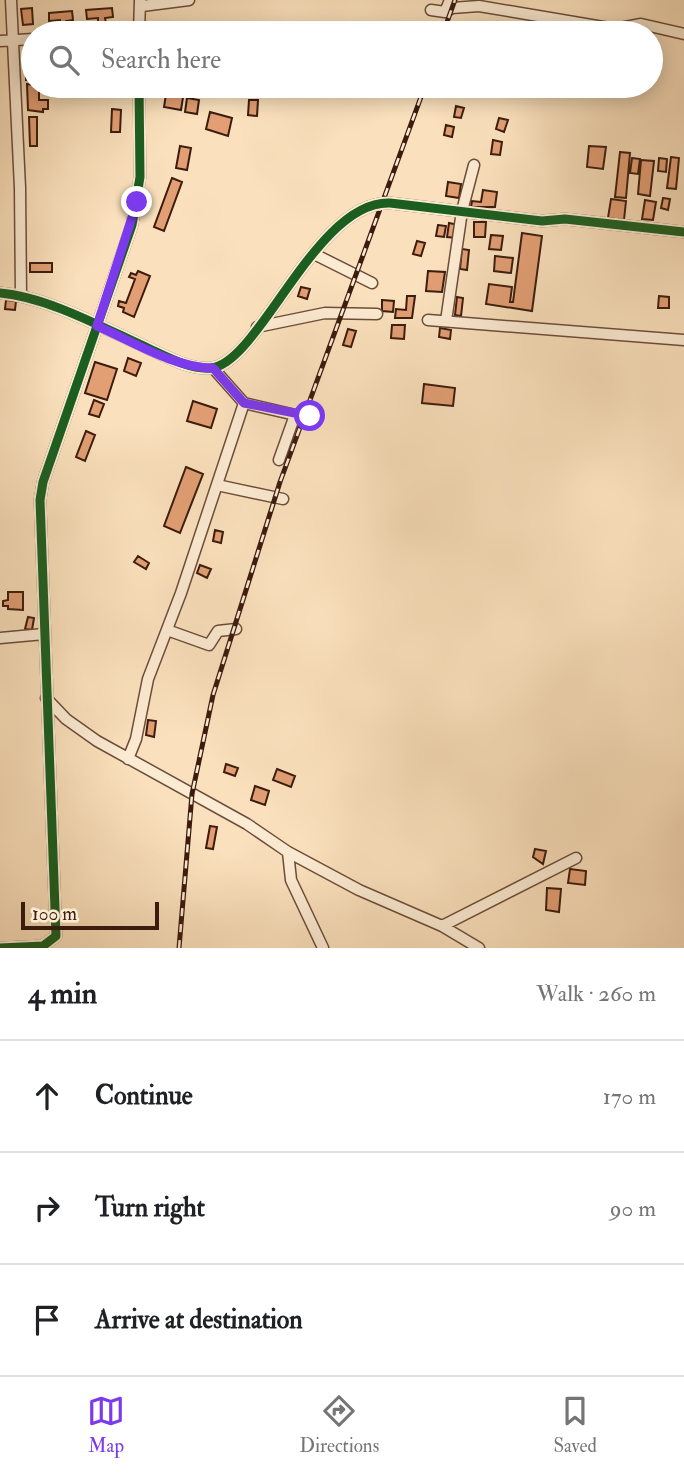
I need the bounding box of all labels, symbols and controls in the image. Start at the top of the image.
search box [21,21,663,98]
icon: search [45,41,83,79]
text: Search here [101,44,221,76]
route end [121,186,152,217]
route start [294,400,325,431]
scale bar [21,899,159,931]
text: 100 m [32,902,77,926]
text: 4 min [28,975,97,1012]
text: Walk · 260 m [536,979,656,1008]
icon: ahead [28,1077,66,1115]
text: Continue [95,1080,193,1112]
text: 170 m [603,1082,656,1111]
icon: right [28,1189,66,1227]
text: Turn right [95,1192,205,1224]
text: 90 m [610,1194,656,1223]
icon: arrive [28,1301,66,1339]
text: Arrive at destination [95,1304,303,1336]
tab: Map [87,1392,125,1458]
tab: Directions [299,1392,379,1458]
tab: Saved [553,1392,597,1458]

